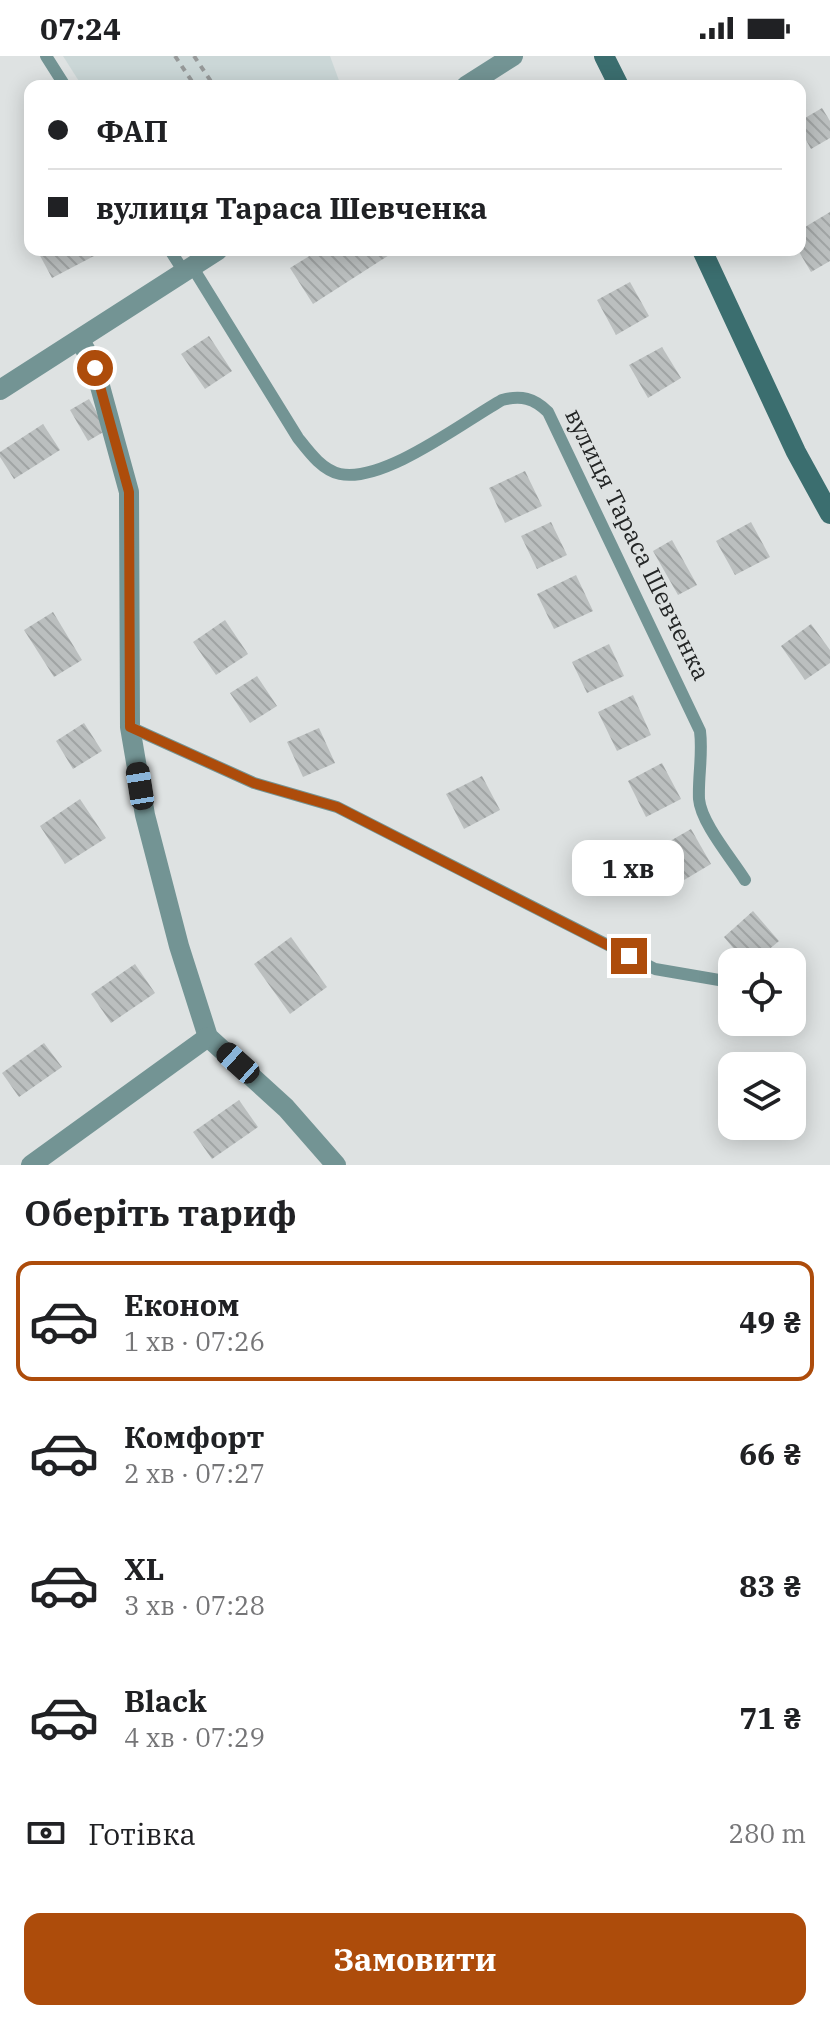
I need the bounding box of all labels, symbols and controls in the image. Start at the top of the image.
text: 07:24 [40,9,121,48]
text: ФАП [96,111,168,150]
text: вулиця Тараса Шевченка [96,188,488,227]
route start [77,350,113,386]
street label: вулиця Тараса Шевченка [558,403,718,685]
car [124,760,156,812]
callout: 1 хв [573,840,685,896]
text: 1 хв [602,851,654,885]
route end [611,938,647,974]
map controls [718,948,806,1140]
button: locate [718,948,806,1036]
car [212,1038,264,1088]
button: layers [718,1052,806,1140]
text: Оберіть тариф [24,1189,297,1236]
icon: car [28,1285,100,1357]
text: Економ [124,1285,239,1324]
text: 49 ₴ [739,1302,802,1341]
text: 1 хв · 07:26 [124,1324,265,1358]
icon: car [28,1417,100,1489]
text: Комфорт [124,1417,265,1456]
text: 66 ₴ [739,1434,802,1473]
text: 2 хв · 07:27 [124,1456,265,1490]
icon: car [28,1549,100,1621]
text: XL [124,1549,164,1588]
text: 83 ₴ [739,1566,802,1605]
text: 3 хв · 07:28 [124,1588,265,1622]
icon: car [28,1681,100,1753]
text: Black [124,1681,207,1720]
text: 71 ₴ [739,1698,802,1737]
text: 4 хв · 07:29 [124,1720,265,1754]
icon: cash [24,1811,68,1855]
text: Готівка [88,1814,196,1853]
text: 280 m [728,1816,806,1850]
button: Замовити [24,1913,806,2005]

